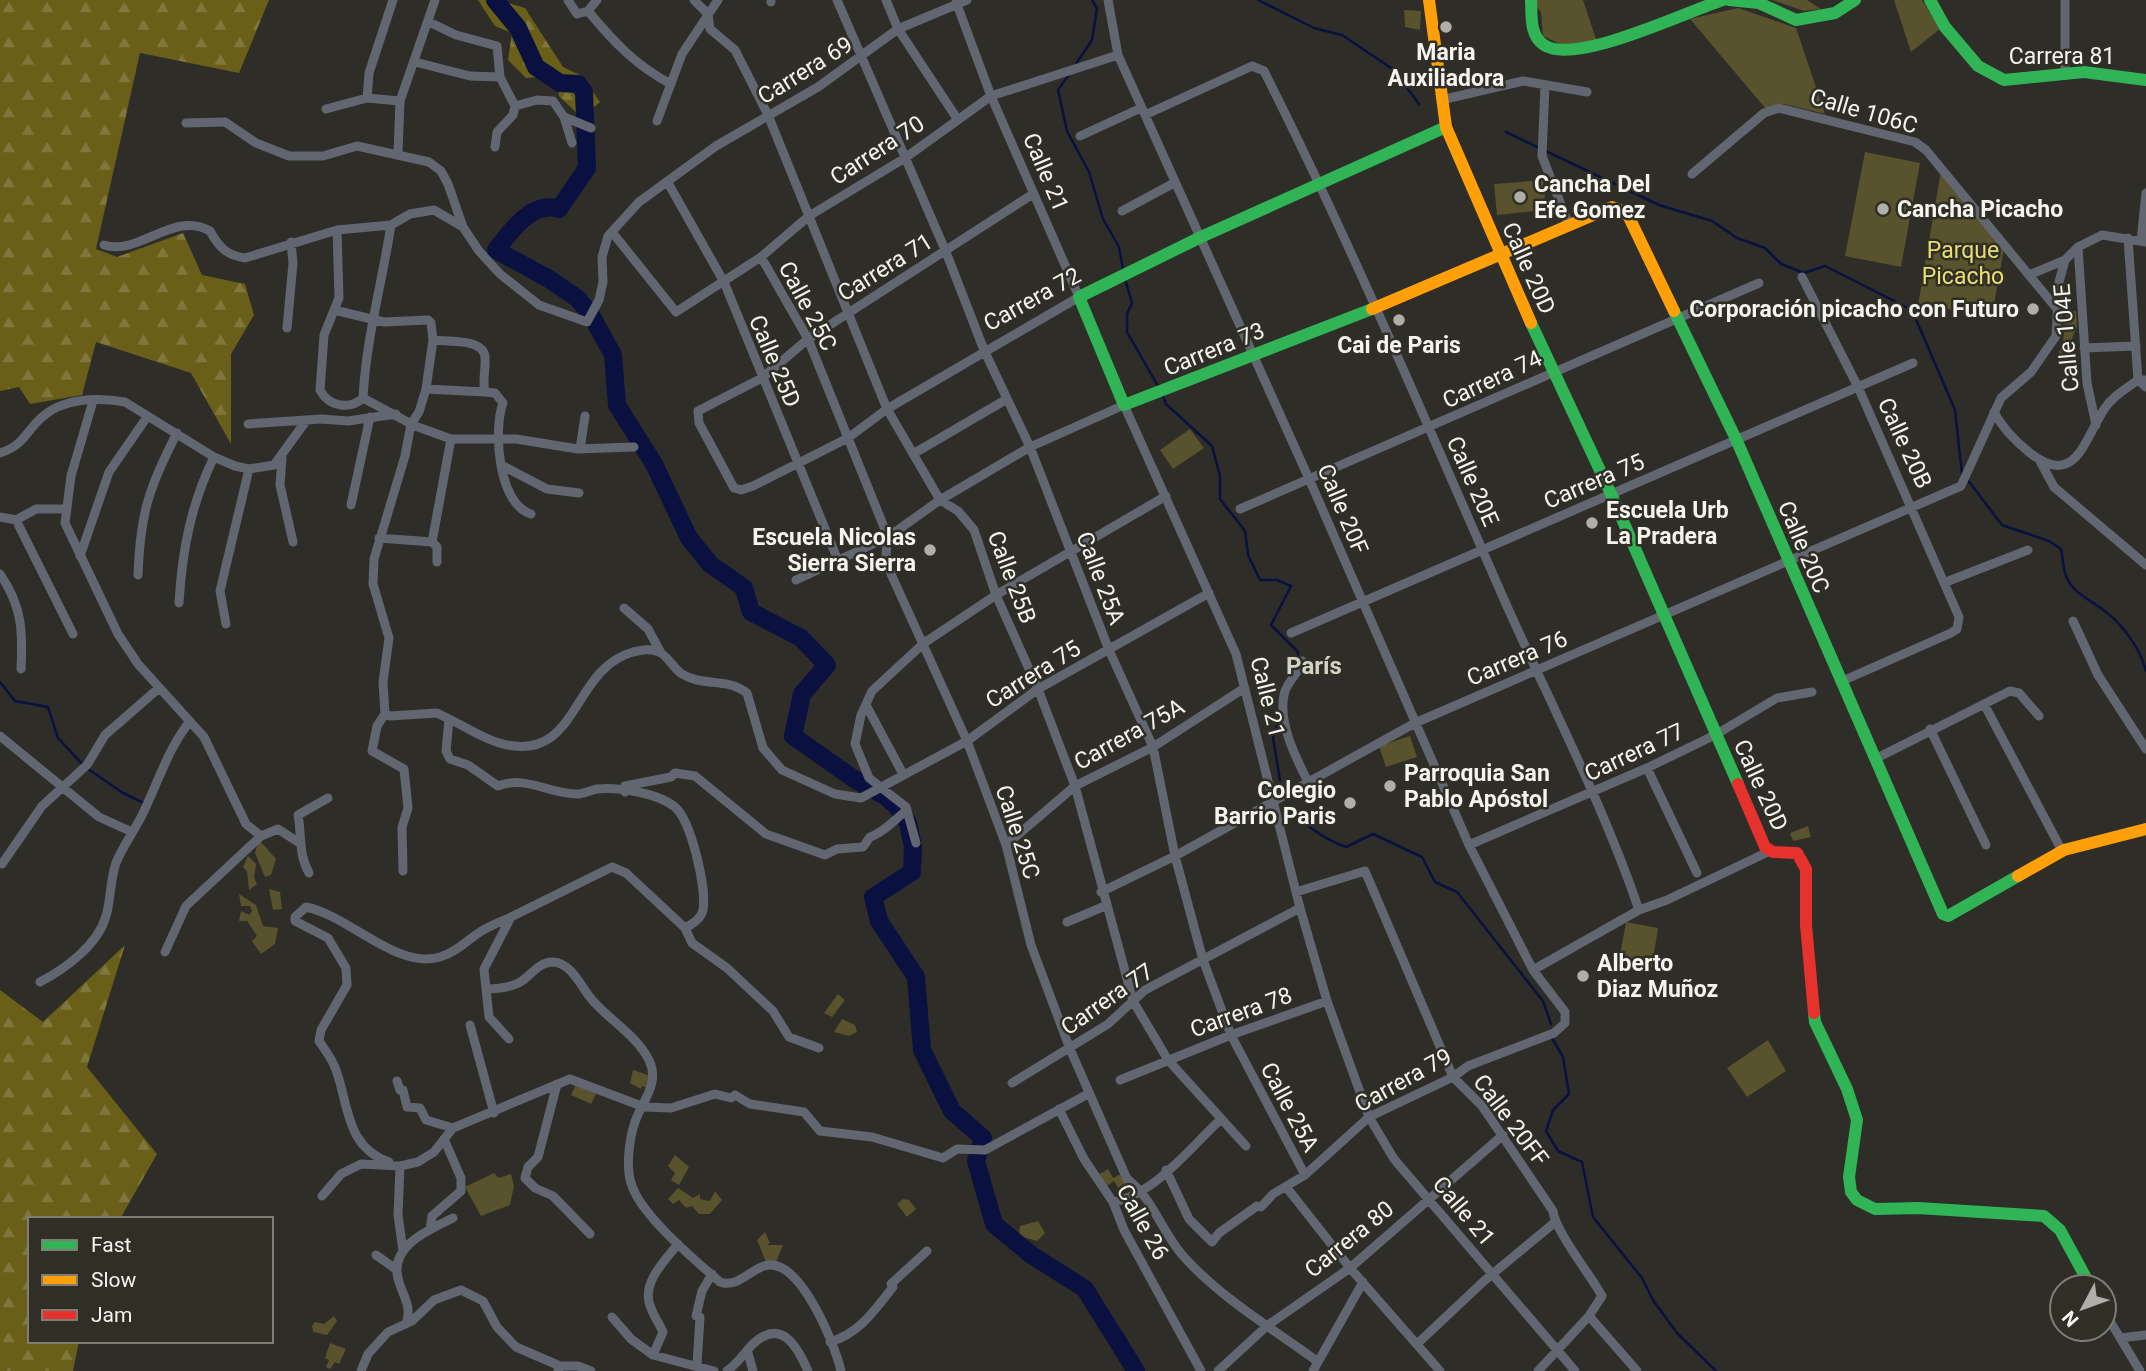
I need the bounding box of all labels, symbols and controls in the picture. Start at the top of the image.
marker: Maria Auxiliadora [1438,19,1454,35]
street label: Carrera 69 [753,31,858,110]
place label: Maria Auxiliadora [1388,39,1504,92]
street label: Carrera 81 [2009,43,2115,70]
street label: Calle 106C [1807,83,1921,140]
street label: Carrera 70 [825,110,929,191]
street label: Calle 21 [1017,129,1074,215]
place label: Cancha Del Efe Gomez [1534,171,1651,224]
marker: Cancha Del Efe Gomez [1512,189,1528,205]
place label: Cancha Picacho [1897,196,2063,223]
marker: Cancha Picacho [1875,201,1891,217]
street label: Calle 20D [1496,218,1561,318]
street label: Carrera 71 [833,228,938,307]
park label: Parque Picacho [1922,237,2004,290]
street label: Calle 25C [773,257,842,356]
street label: Carrera 72 [979,262,1085,337]
street label: Calle 104E [2048,283,2085,393]
place label: Corporación picacho con Futuro [1689,296,2019,323]
marker: Corporación picacho con Futuro [2025,301,2041,317]
street label: Calle 25D [743,311,806,411]
marker: Cai de Paris [1391,312,1407,328]
street label: Carrera 73 [1160,317,1269,382]
place label: Cai de Paris [1337,332,1461,359]
street label: Carrera 74 [1438,345,1546,414]
street label: Calle 20B [1872,394,1937,493]
street label: Calle 20E [1441,432,1504,530]
street label: Carrera 75 [1540,448,1649,515]
street label: Calle 20F [1312,460,1374,559]
place label: Escuela Urb La Pradera [1606,497,1729,550]
street label: Calle 20C [1772,497,1835,597]
marker: Escuela Urb La Pradera [1584,515,1600,531]
place label: Escuela Nicolas Sierra Sierra [752,524,916,577]
street label: Calle 25B [982,527,1041,627]
street label: Calle 25A [1070,528,1131,629]
marker: Escuela Nicolas Sierra Sierra [922,542,938,558]
street label: Carrera 76 [1463,625,1571,692]
street label: Carrera 75 [981,635,1086,714]
district label: París [1286,652,1342,680]
street label: Calle 21 [1244,654,1291,740]
street label: Carrera 75A [1070,693,1189,776]
street label: Carrera 77 [1580,718,1688,787]
street label: Calle 20D [1728,735,1793,835]
place label: Parroquia San Pablo Apóstol [1404,760,1550,813]
place label: Colegio Barrio Paris [1214,777,1336,830]
marker: Parroquia San Pablo Apóstol [1382,778,1398,794]
street label: Calle 25C [990,782,1045,883]
marker: Colegio Barrio Paris [1342,795,1358,811]
place label: Alberto Diaz Muñoz [1597,950,1718,1003]
street label: Carrera 77 [1056,958,1159,1041]
marker: Alberto Diaz Muñoz [1575,968,1591,984]
street label: Carrera 78 [1187,982,1296,1043]
street label: Carrera 79 [1350,1043,1456,1118]
street label: Calle 25A [1255,1058,1324,1157]
street label: Calle 20FF [1467,1069,1554,1172]
street label: Calle 21 [1427,1171,1500,1252]
street label: Calle 26 [1111,1180,1174,1265]
street label: Carrera 80 [1299,1195,1399,1283]
legend [28,1217,273,1343]
text: Fast [91,1233,132,1257]
text: Slow [91,1268,137,1292]
north arrow [2048,1273,2118,1343]
text: Jam [91,1303,132,1327]
text: N [2057,1306,2084,1331]

